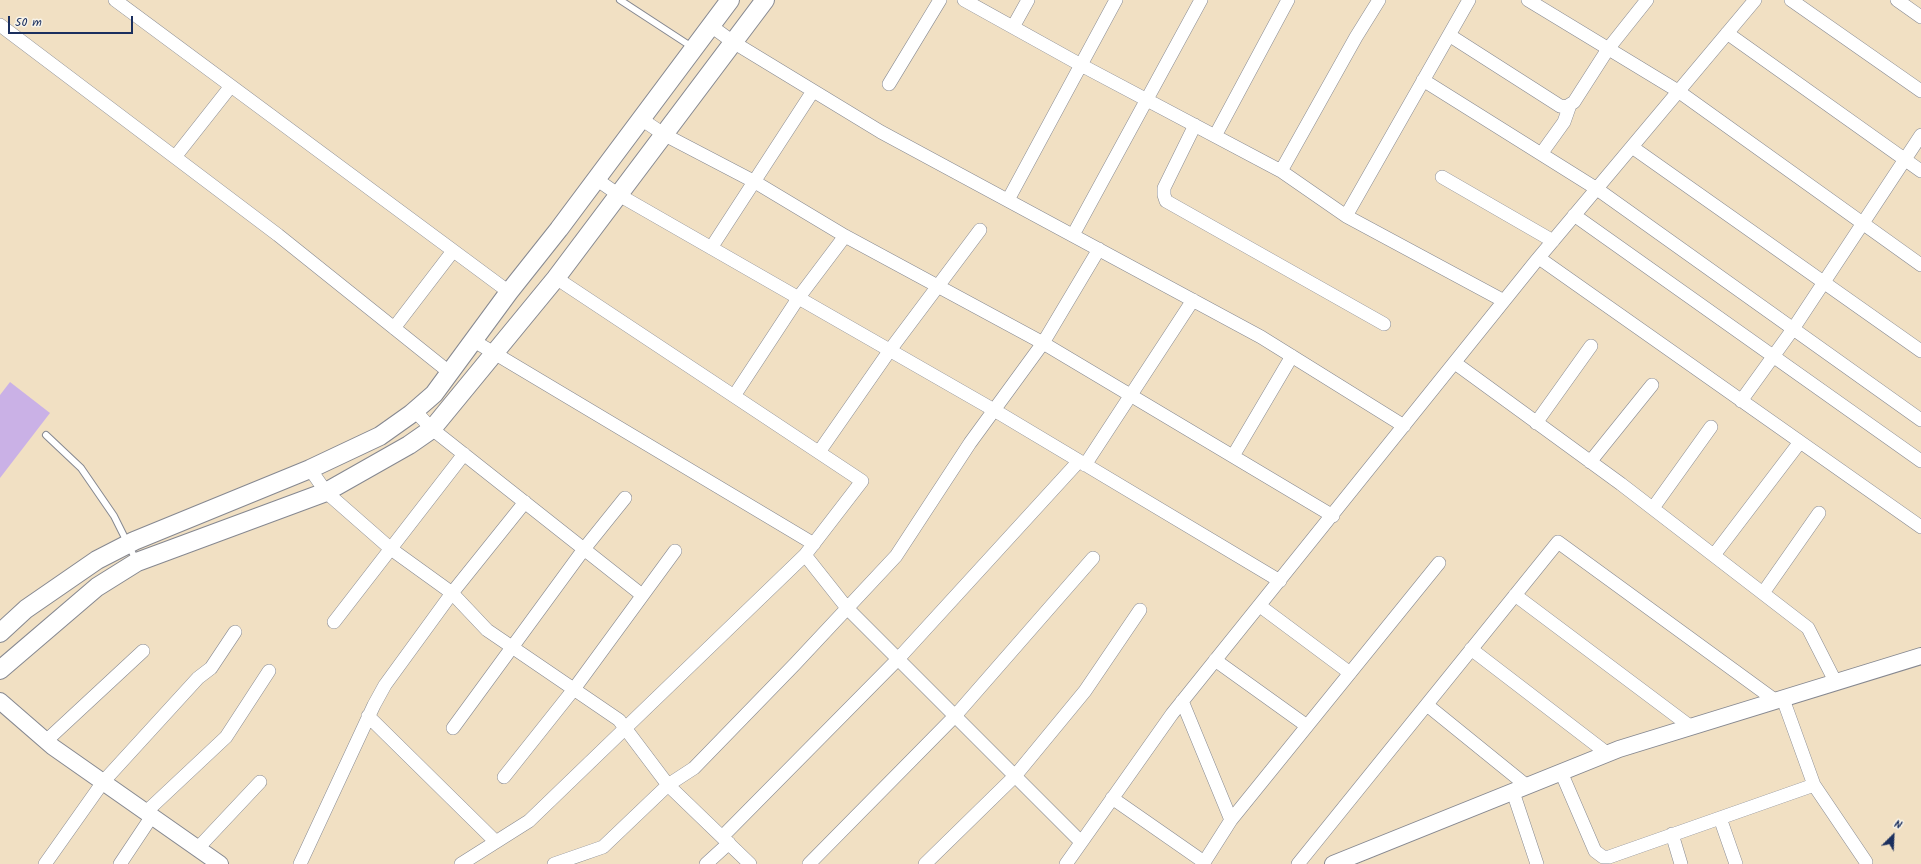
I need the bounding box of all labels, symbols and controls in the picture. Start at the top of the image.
scale bar [10,8,135,34]
text: 50 m [15,13,42,32]
text: N [1891,815,1905,835]
north arrow [1873,816,1913,856]

